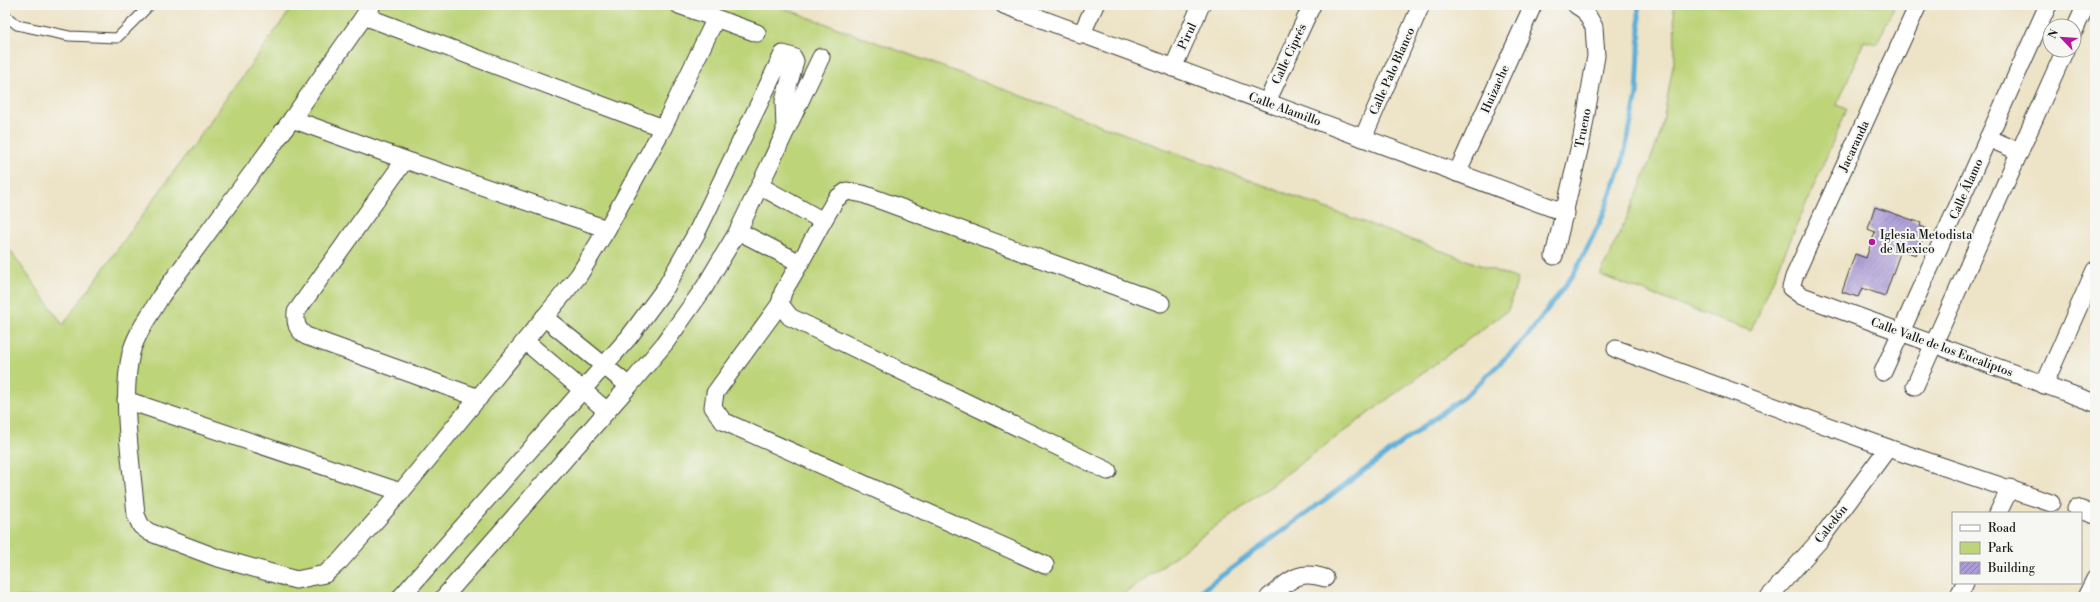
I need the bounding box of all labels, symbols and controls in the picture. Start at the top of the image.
north arrow [2042,18,2082,58]
street label: Pirul [1175,20,1200,52]
street label: Calle Ciprés [1269,21,1310,87]
street label: Calle Palo Blanco [1366,25,1419,117]
text: N [2046,27,2062,41]
street label: Huizache [1478,63,1513,116]
street label: Calle Alamillo [1246,89,1323,130]
street label: Trueno [1572,107,1595,149]
street label: Jacaranda [1836,117,1873,175]
street label: Calle Álamo [1945,155,1987,222]
place label: Iglesia Metodista de Mexico [1880,228,1973,257]
marker: Iglesia Metodista de Mexico [1867,237,1877,247]
street label: Calle Valle de los Eucaliptos [1869,315,2015,380]
street label: Caledón [1812,502,1851,547]
legend [1952,512,2082,584]
text: Road [1988,521,2016,536]
text: Park [1988,541,2014,556]
text: Building [1987,561,2036,576]

